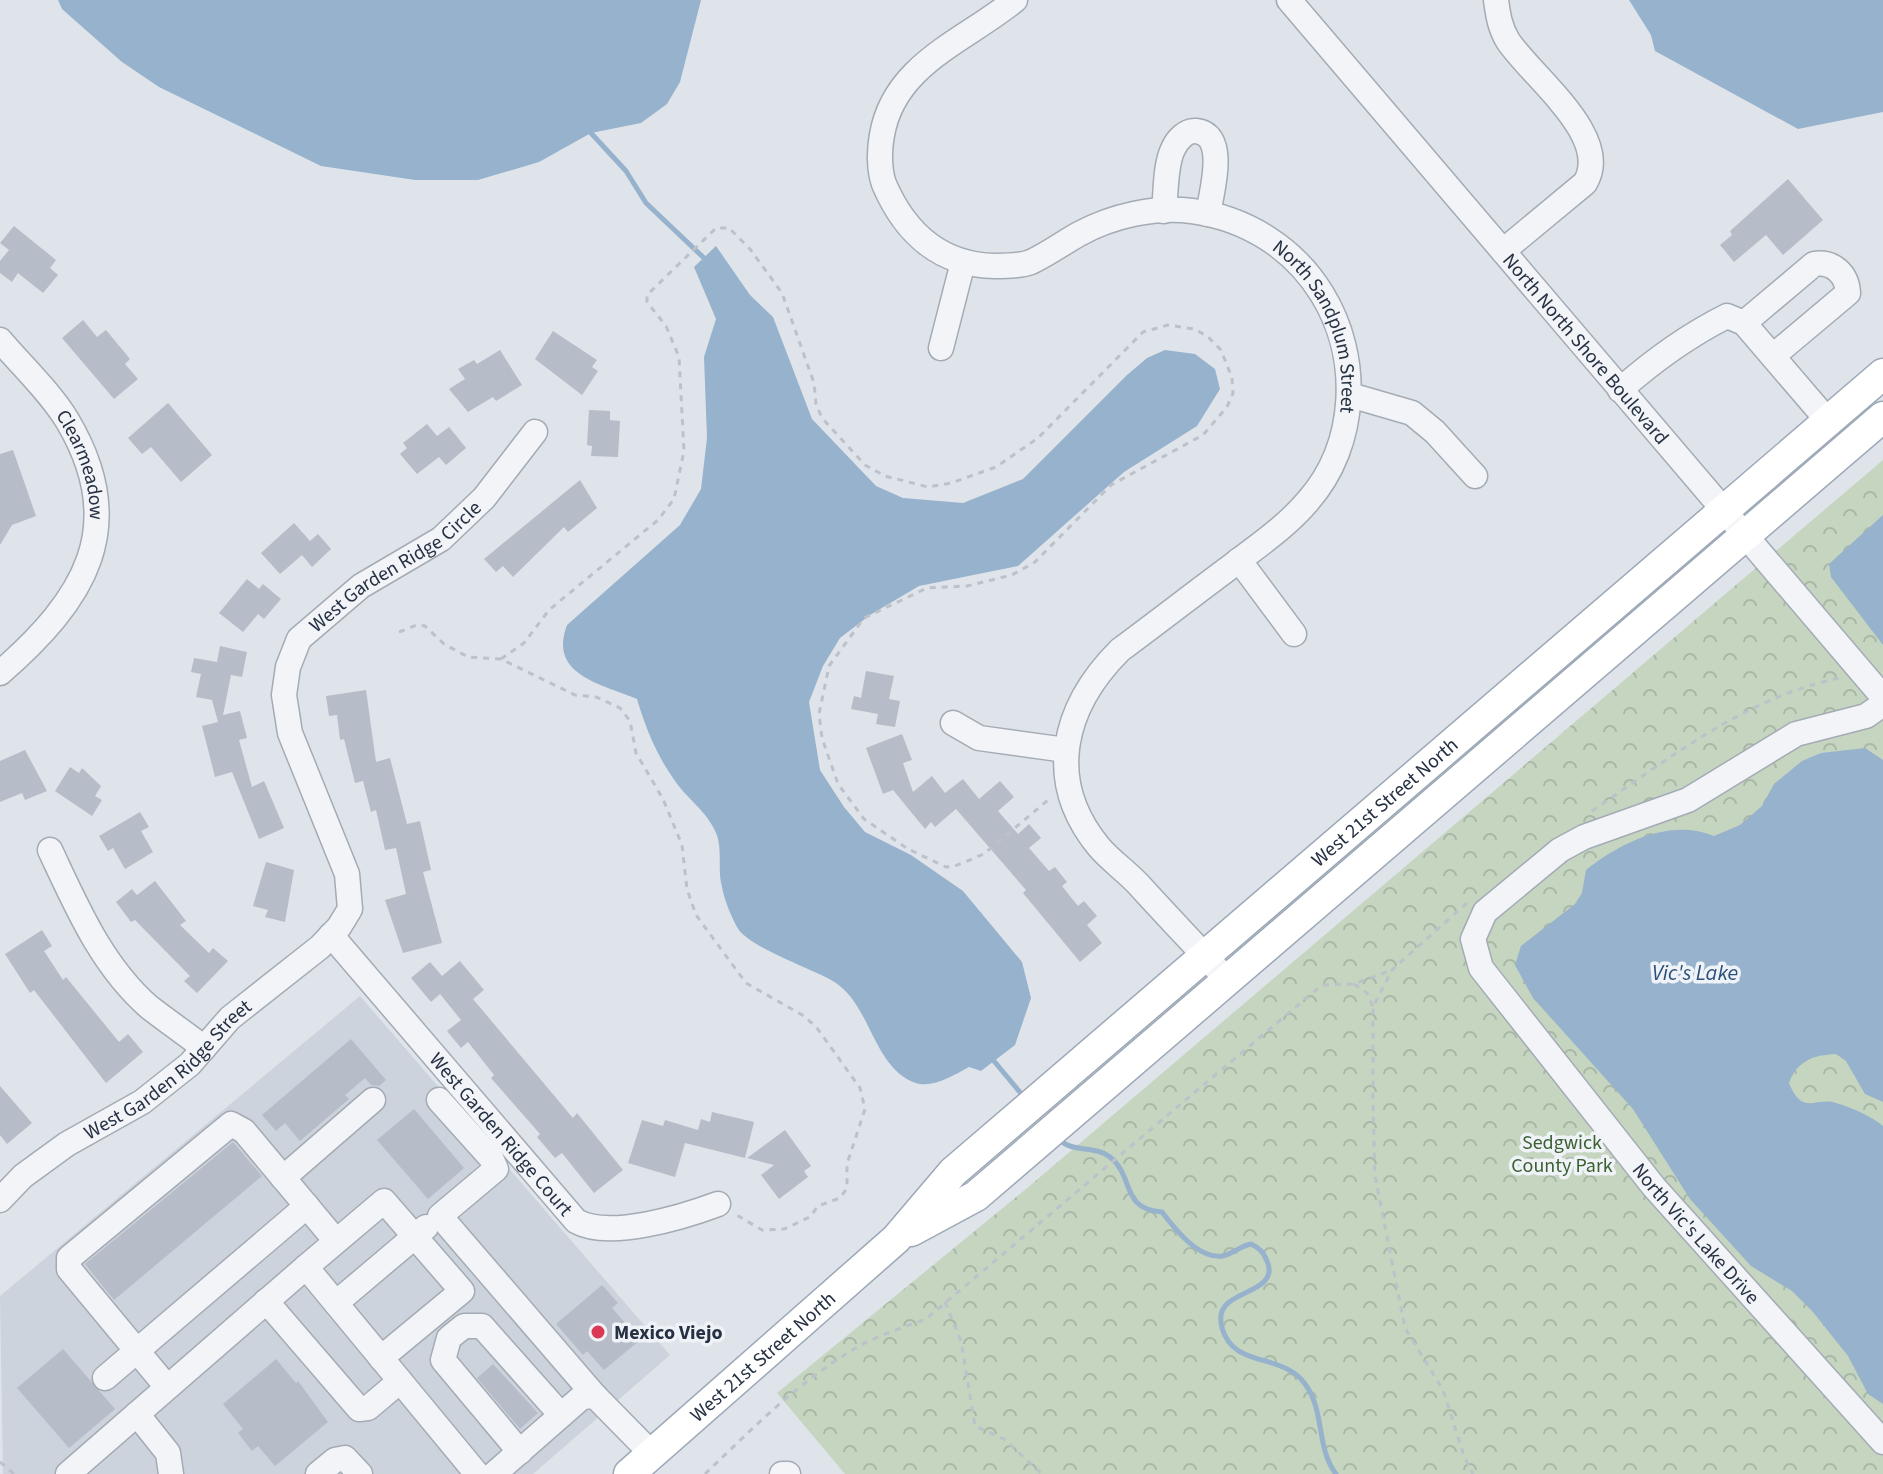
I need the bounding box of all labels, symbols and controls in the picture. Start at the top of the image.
street label: North Sandplum Street [1266,234,1362,415]
street label: North North Shore Boulevard [1496,248,1675,451]
street label: Clearmeadow [49,404,110,520]
street label: West Garden Ridge Circle [303,495,488,639]
street label: West 21st Street North [1305,732,1465,874]
water label: Vic's Lake [1652,957,1738,989]
street label: West Garden Ridge Street [79,993,258,1147]
street label: West Garden Ridge Court [423,1047,579,1223]
park label: Sedgwick County Park [1511,1129,1613,1180]
street label: North Vic's Lake Drive [1625,1157,1766,1311]
street label: West 21st Street North [684,1285,842,1429]
place label: Mexico Viejo [614,1319,723,1347]
marker: Mexico Viejo [589,1323,607,1341]

